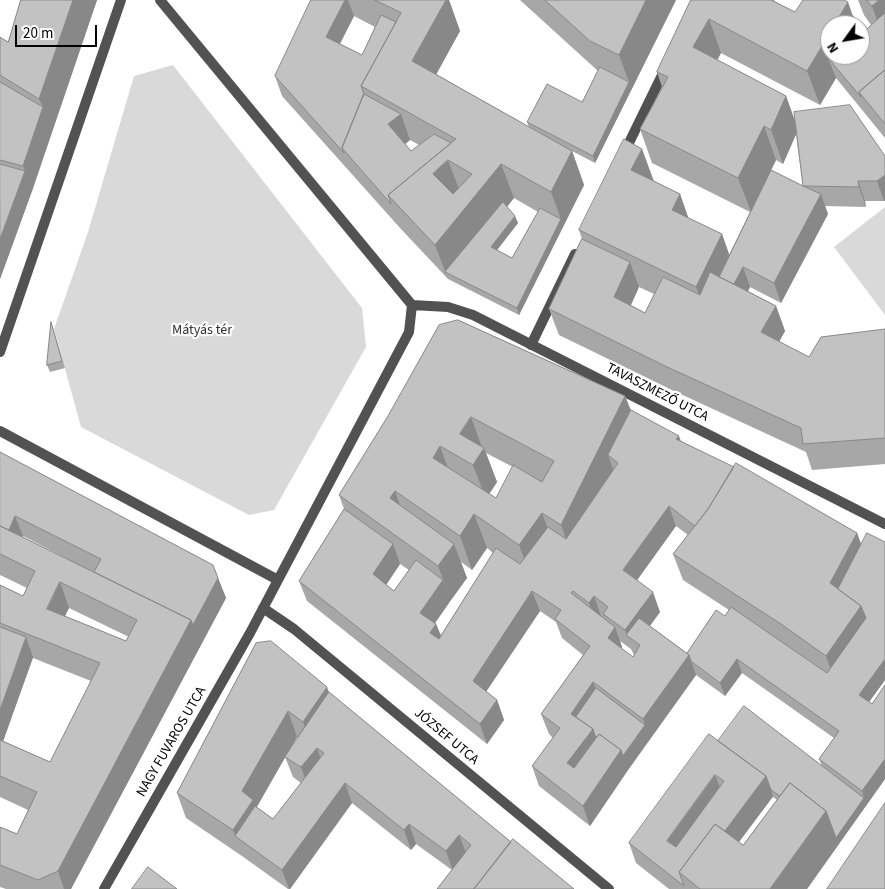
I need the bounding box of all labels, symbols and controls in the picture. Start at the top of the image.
scale bar [18,15,100,47]
north arrow [820,15,870,65]
text: 20 m [23,23,53,44]
text: N [822,38,844,57]
park label: Mátyás tér [172,323,232,339]
street label: TAVASZMEZŐ UTCA [603,360,711,426]
street label: NAGY FUVAROS UTCA [134,684,210,800]
street label: JÓZSEF UTCA [410,705,482,769]

